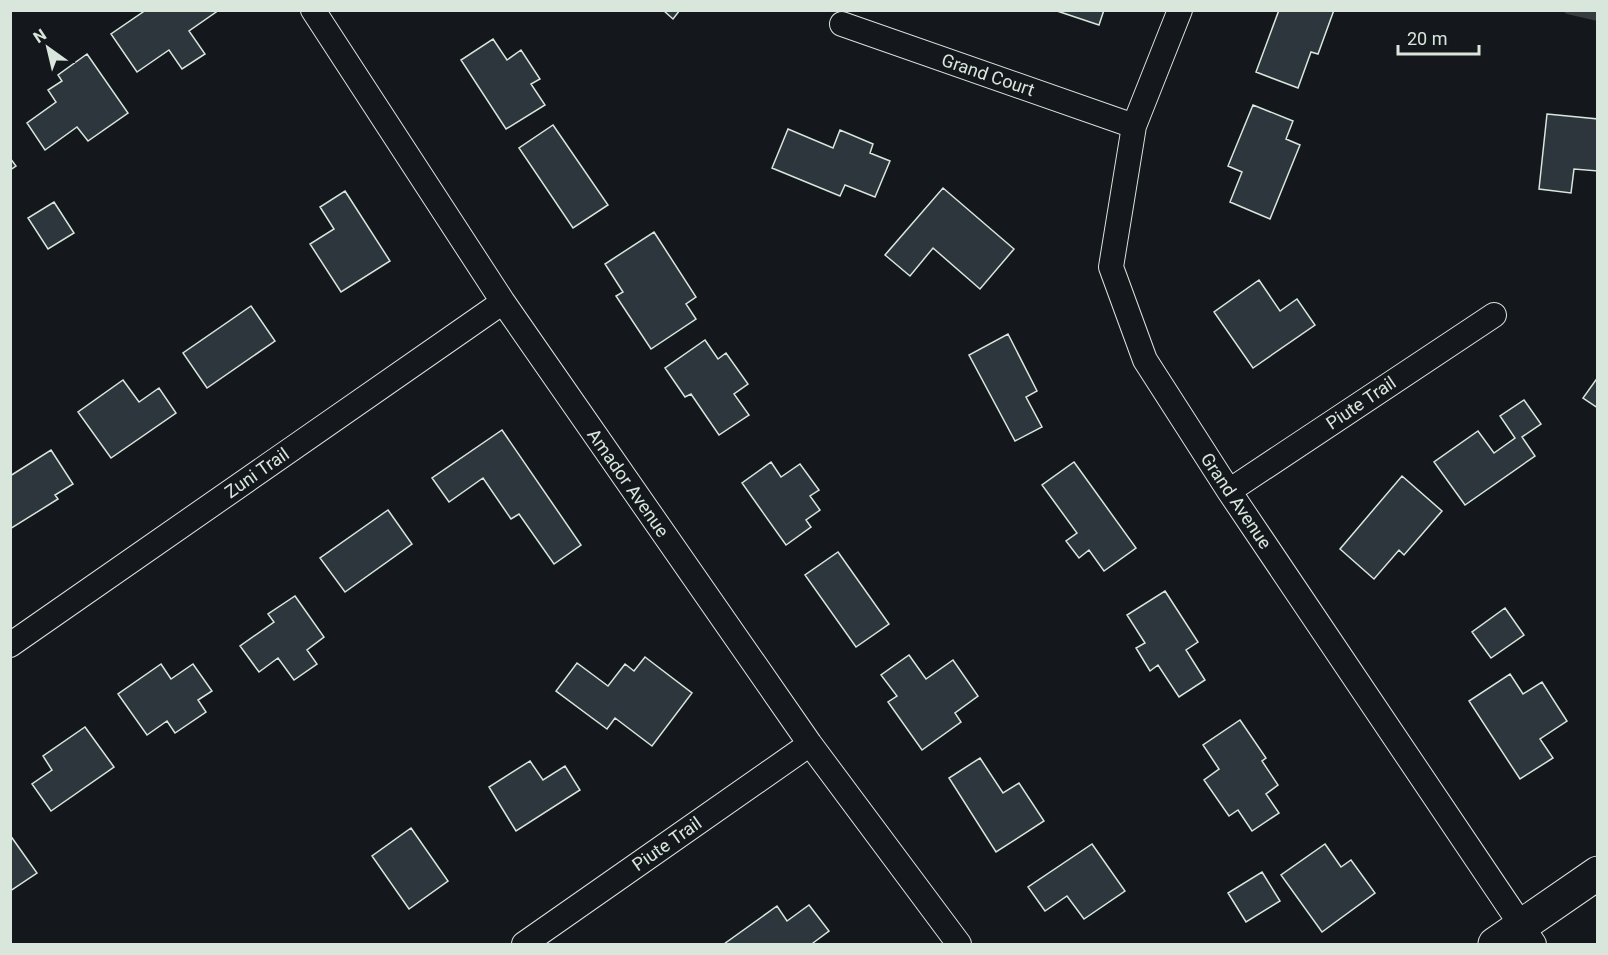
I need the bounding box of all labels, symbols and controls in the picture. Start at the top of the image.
north arrow [18,18,78,78]
scale bar [1398,18,1479,56]
text: N [30,25,50,47]
text: 20 m [1407,28,1447,49]
street label: Grand Court [939,49,1037,100]
street label: Piute Trail [1322,372,1400,434]
street label: Amador Avenue [583,425,673,541]
street label: Zuni Trail [221,443,293,502]
street label: Grand Avenue [1197,449,1276,553]
street label: Piute Trail [628,812,705,875]

